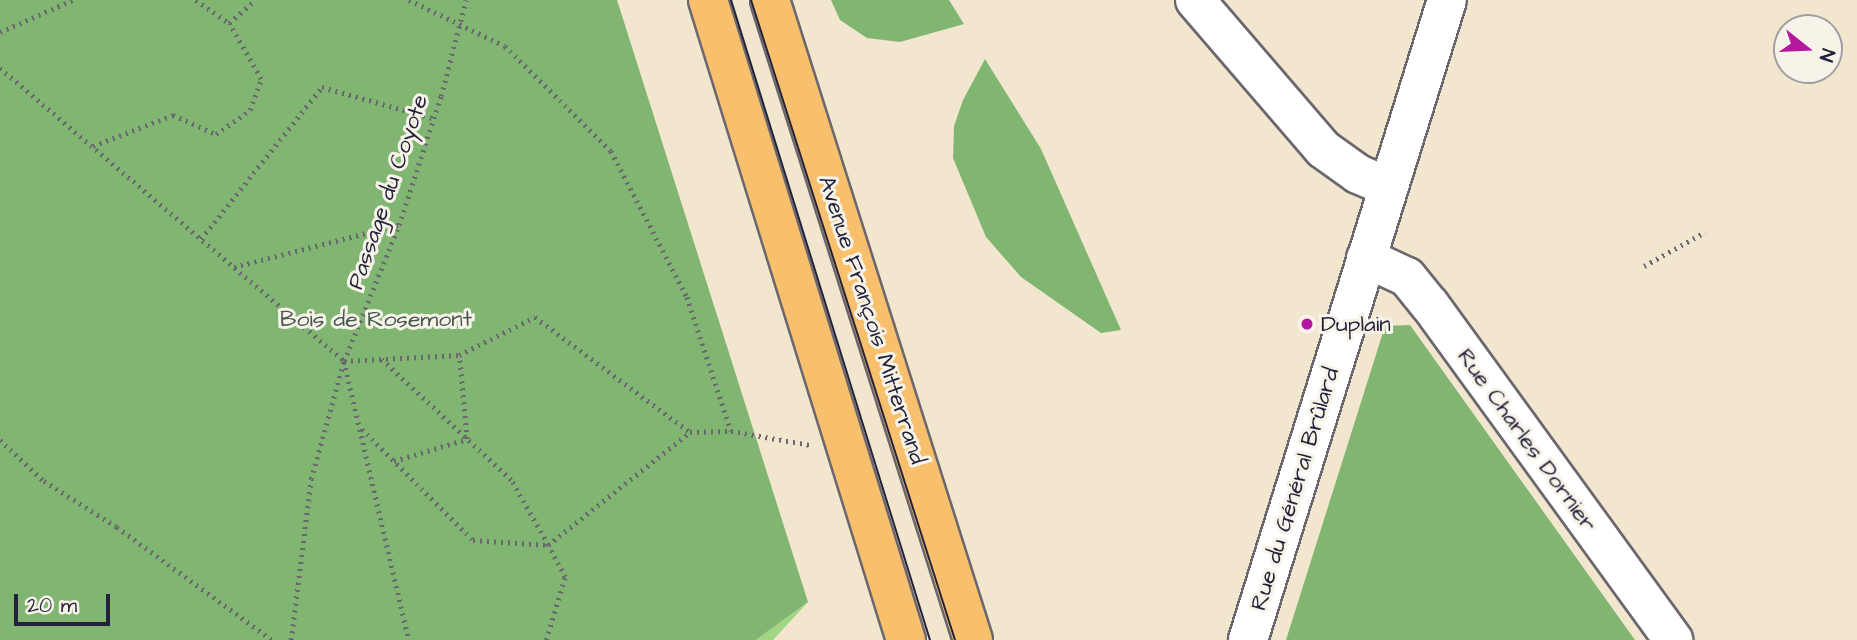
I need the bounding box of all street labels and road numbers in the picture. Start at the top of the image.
street label: Passage du Coyote [342,91,434,293]
street label: Avenue François Mitterrand [812,172,932,468]
street label: Rue Charles Dornier [1451,343,1603,537]
street label: Rue du Général Brûlard [1245,364,1345,614]

